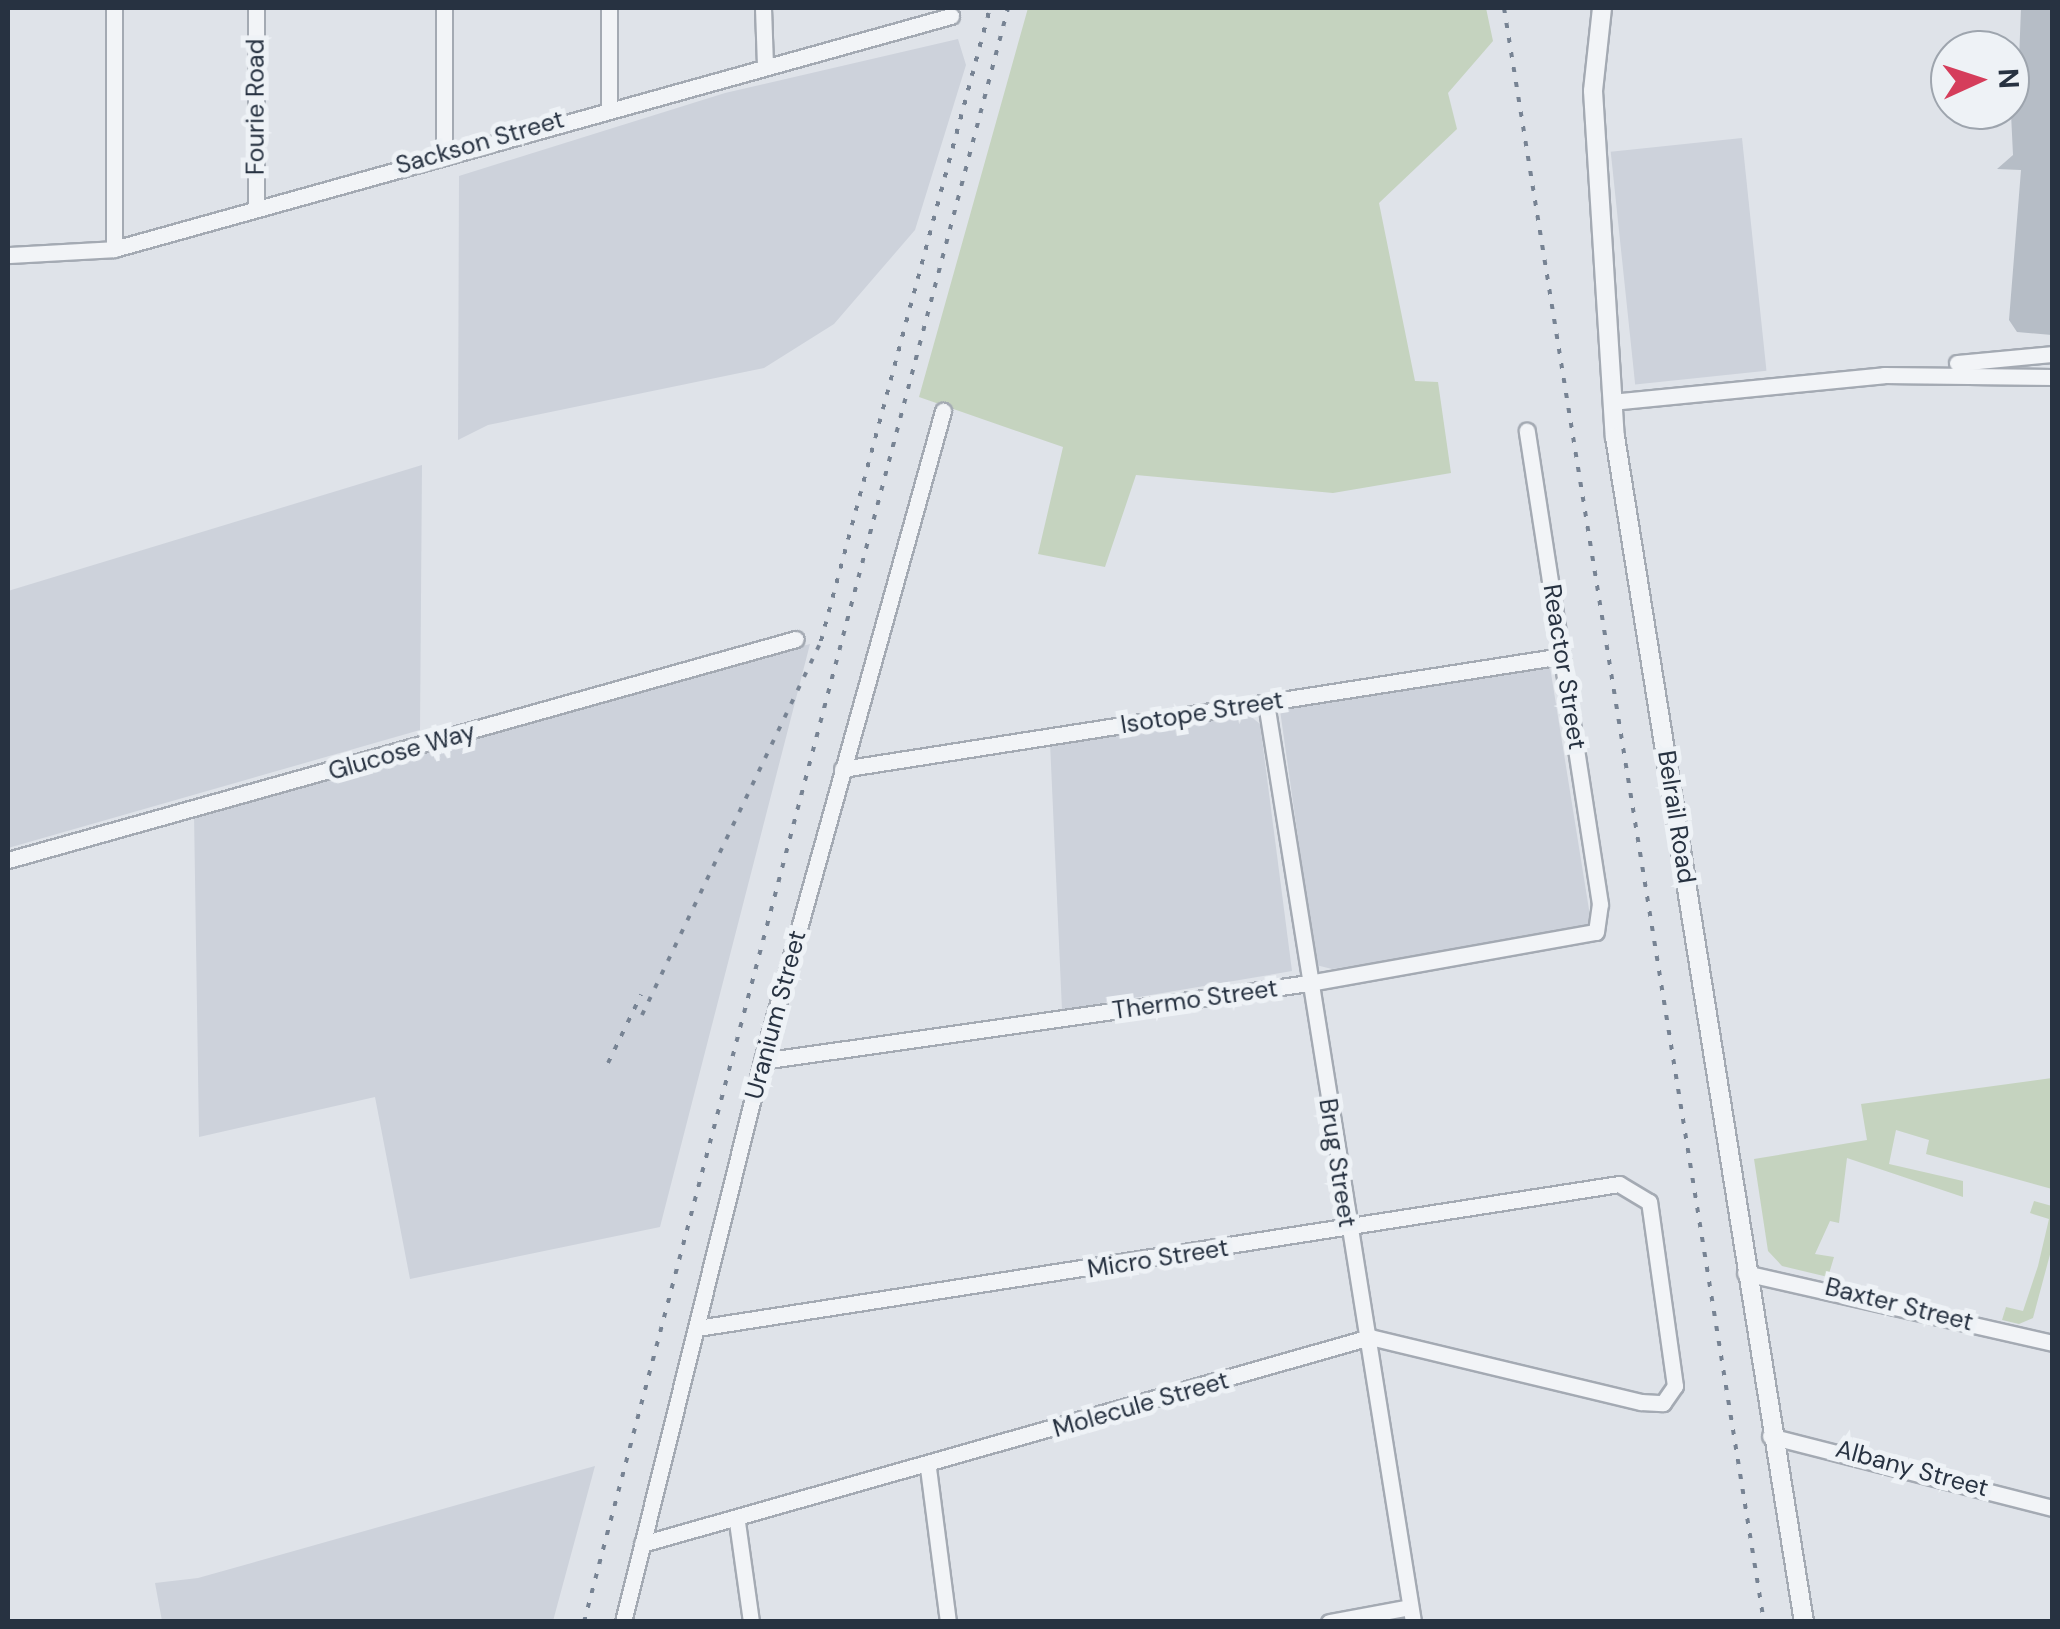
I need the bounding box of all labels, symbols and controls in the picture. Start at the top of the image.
north arrow [1930,30,2030,130]
street label: Fourie Road [241,39,271,175]
text: N [1989,67,2027,90]
street label: Sackson Street [392,105,568,181]
street label: Reactor Street [1536,582,1592,752]
street label: Isotope Street [1118,685,1286,741]
street label: Glucose Way [325,717,479,787]
street label: Belrail Road [1651,748,1701,886]
street label: Uranium Street [739,927,813,1103]
street label: Thermo Street [1110,974,1280,1026]
street label: Brug Street [1312,1096,1362,1230]
street label: Micro Street [1085,1233,1231,1285]
street label: Baxter Street [1822,1272,1976,1338]
street label: Molecule Street [1050,1366,1232,1444]
street label: Albany Street [1832,1434,1992,1504]

